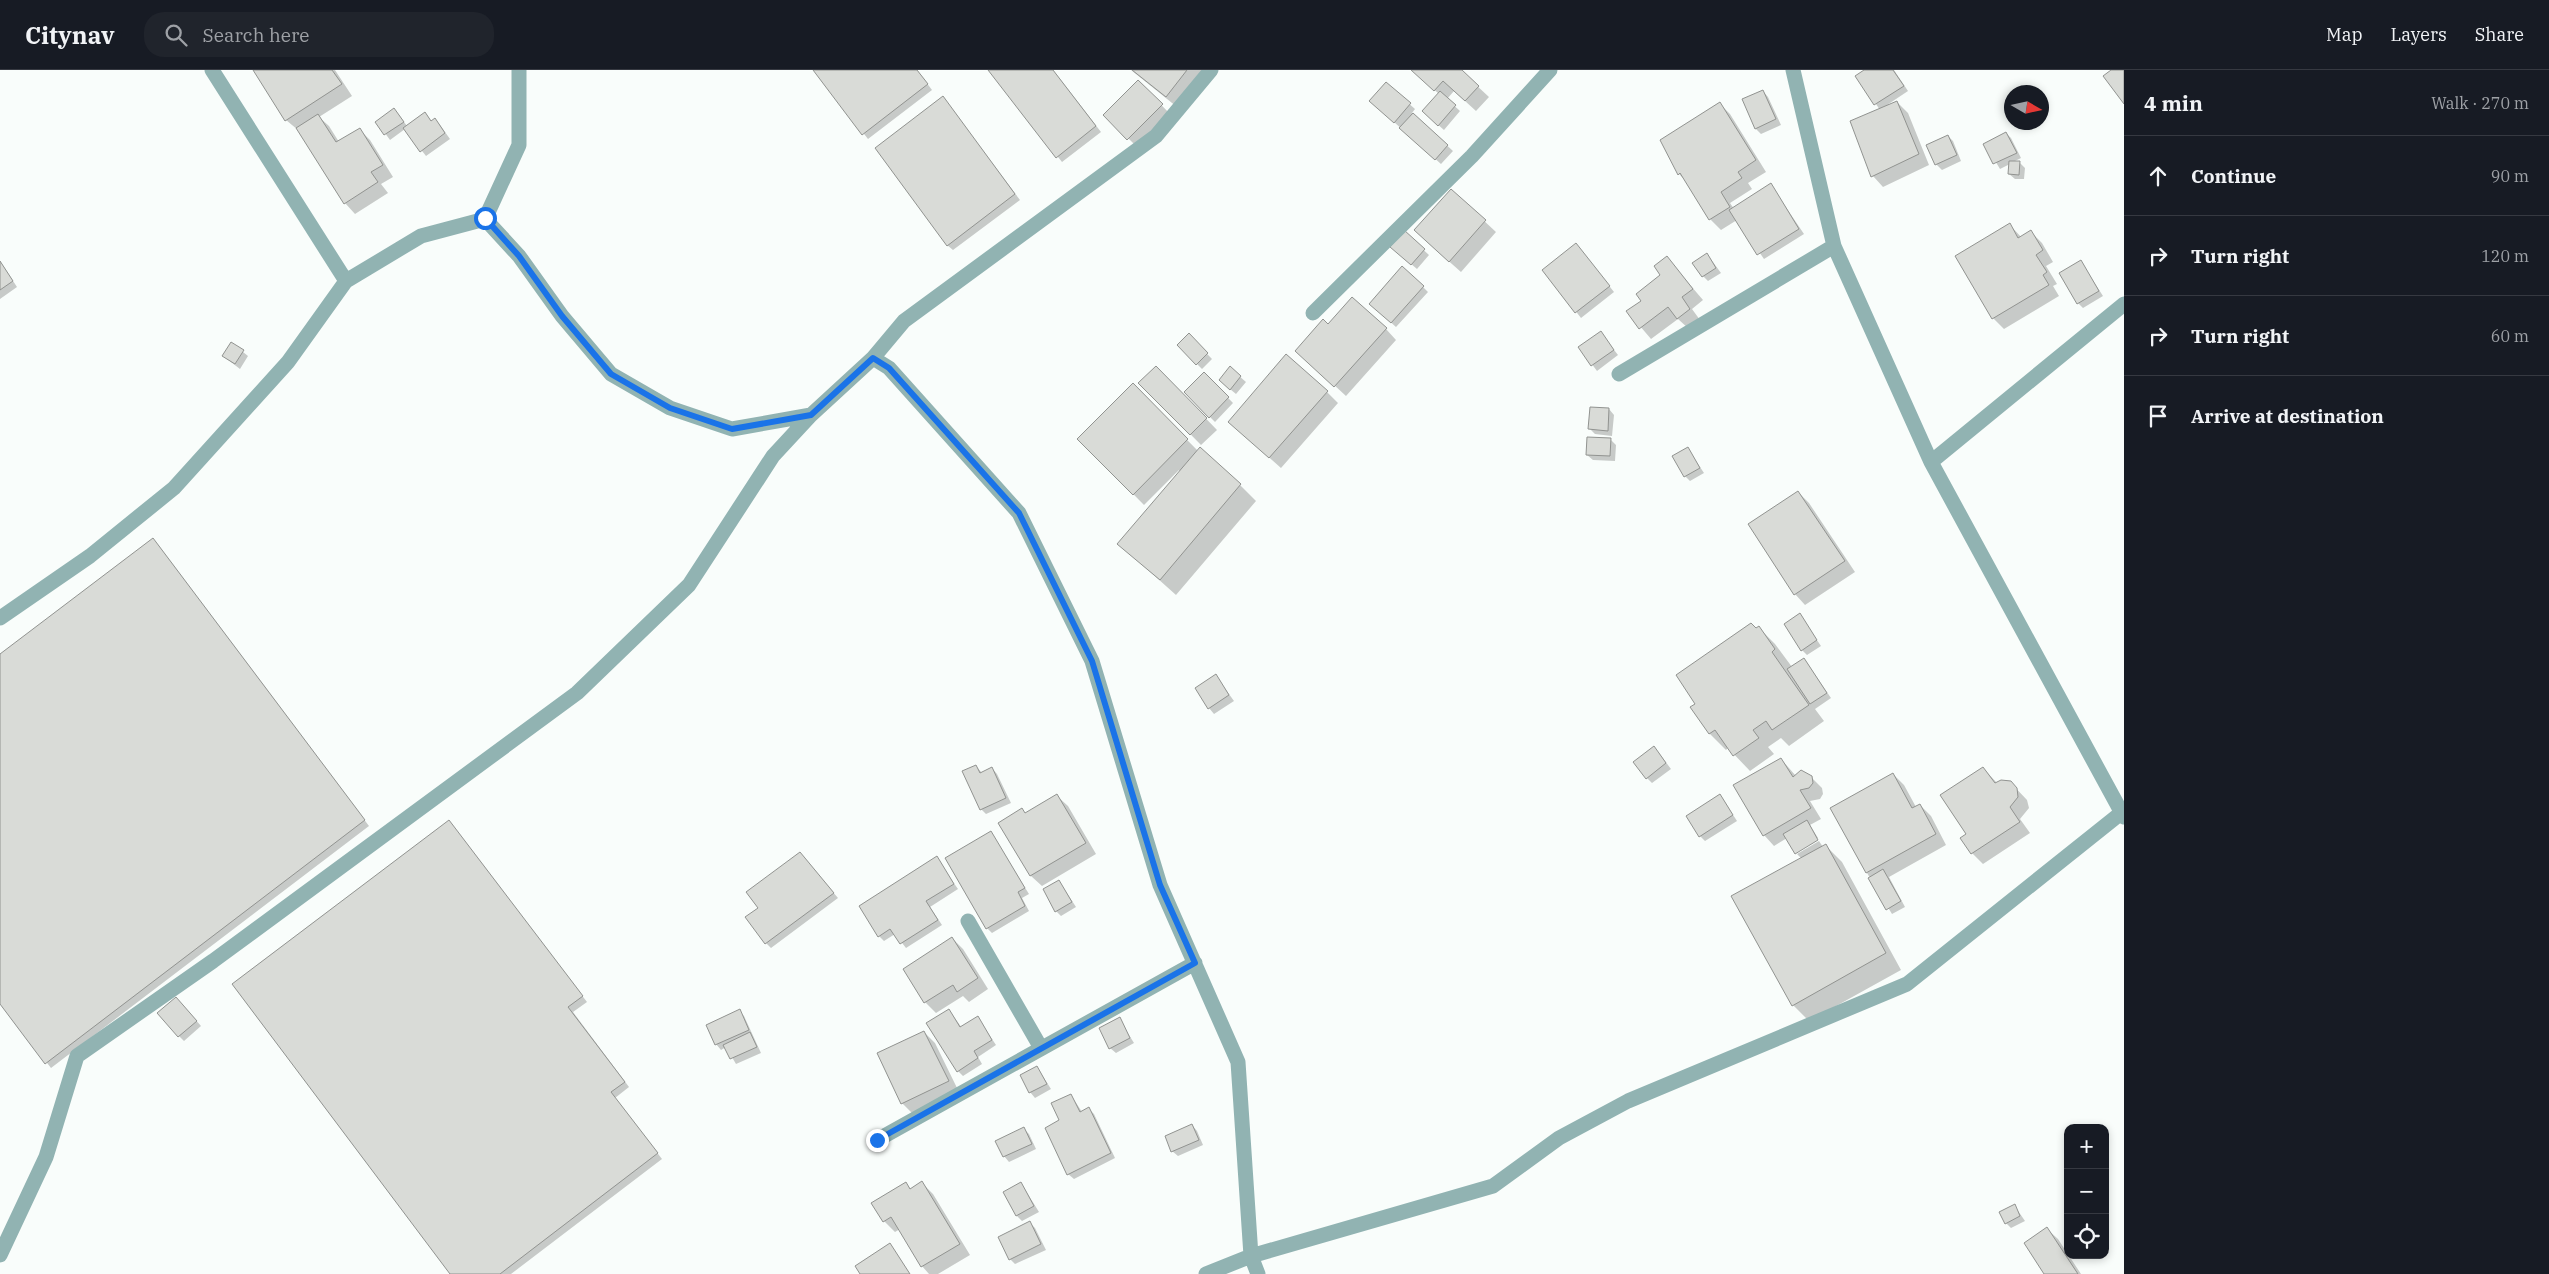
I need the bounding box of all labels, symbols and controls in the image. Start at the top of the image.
search box [144,12,494,57]
text: Citynav [25,19,114,51]
icon: search [162,21,190,49]
text: Search here [202,23,310,47]
text: Map [2326,23,2363,46]
text: Layers [2391,23,2447,46]
text: Share [2475,23,2524,46]
north arrow [2004,85,2049,130]
text: 4 min [2144,89,2203,117]
text: Walk · 270 m [2431,93,2529,113]
icon: ahead [2144,162,2172,190]
text: Continue [2191,164,2276,188]
text: 90 m [2491,166,2529,186]
route start [474,207,497,230]
icon: right [2144,242,2172,270]
text: Turn right [2191,244,2289,268]
text: 120 m [2481,246,2529,266]
icon: right [2144,322,2172,350]
text: Turn right [2191,324,2289,348]
text: 60 m [2491,326,2529,346]
icon: arrive [2144,402,2172,430]
text: Arrive at destination [2191,404,2384,428]
map controls [2064,1124,2109,1259]
button: + [2064,1124,2109,1169]
route end [866,1129,889,1152]
button: − [2064,1169,2109,1214]
button: locate [2064,1214,2109,1259]

